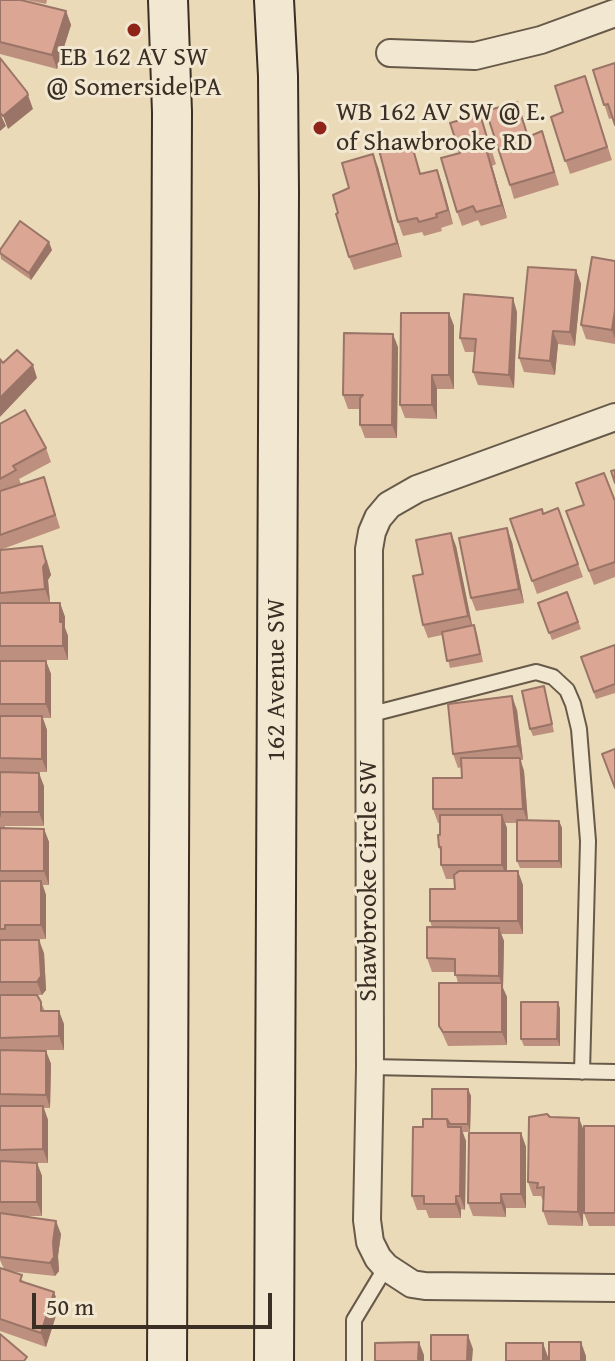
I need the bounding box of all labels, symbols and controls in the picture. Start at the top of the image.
marker: EB 162 AV SW @ Somerside PA [125,21,143,39]
place label: EB 162 AV SW @ Somerside PA [46,42,222,104]
place label: WB 162 AV SW @ E. of Shawbrooke RD [336,97,546,158]
marker: WB 162 AV SW @ E. of Shawbrooke RD [311,119,329,137]
street label: 162 Avenue SW [261,598,293,762]
street label: Shawbrooke Circle SW [353,760,385,1002]
scale bar [36,1277,276,1327]
text: 50 m [46,1289,94,1324]

